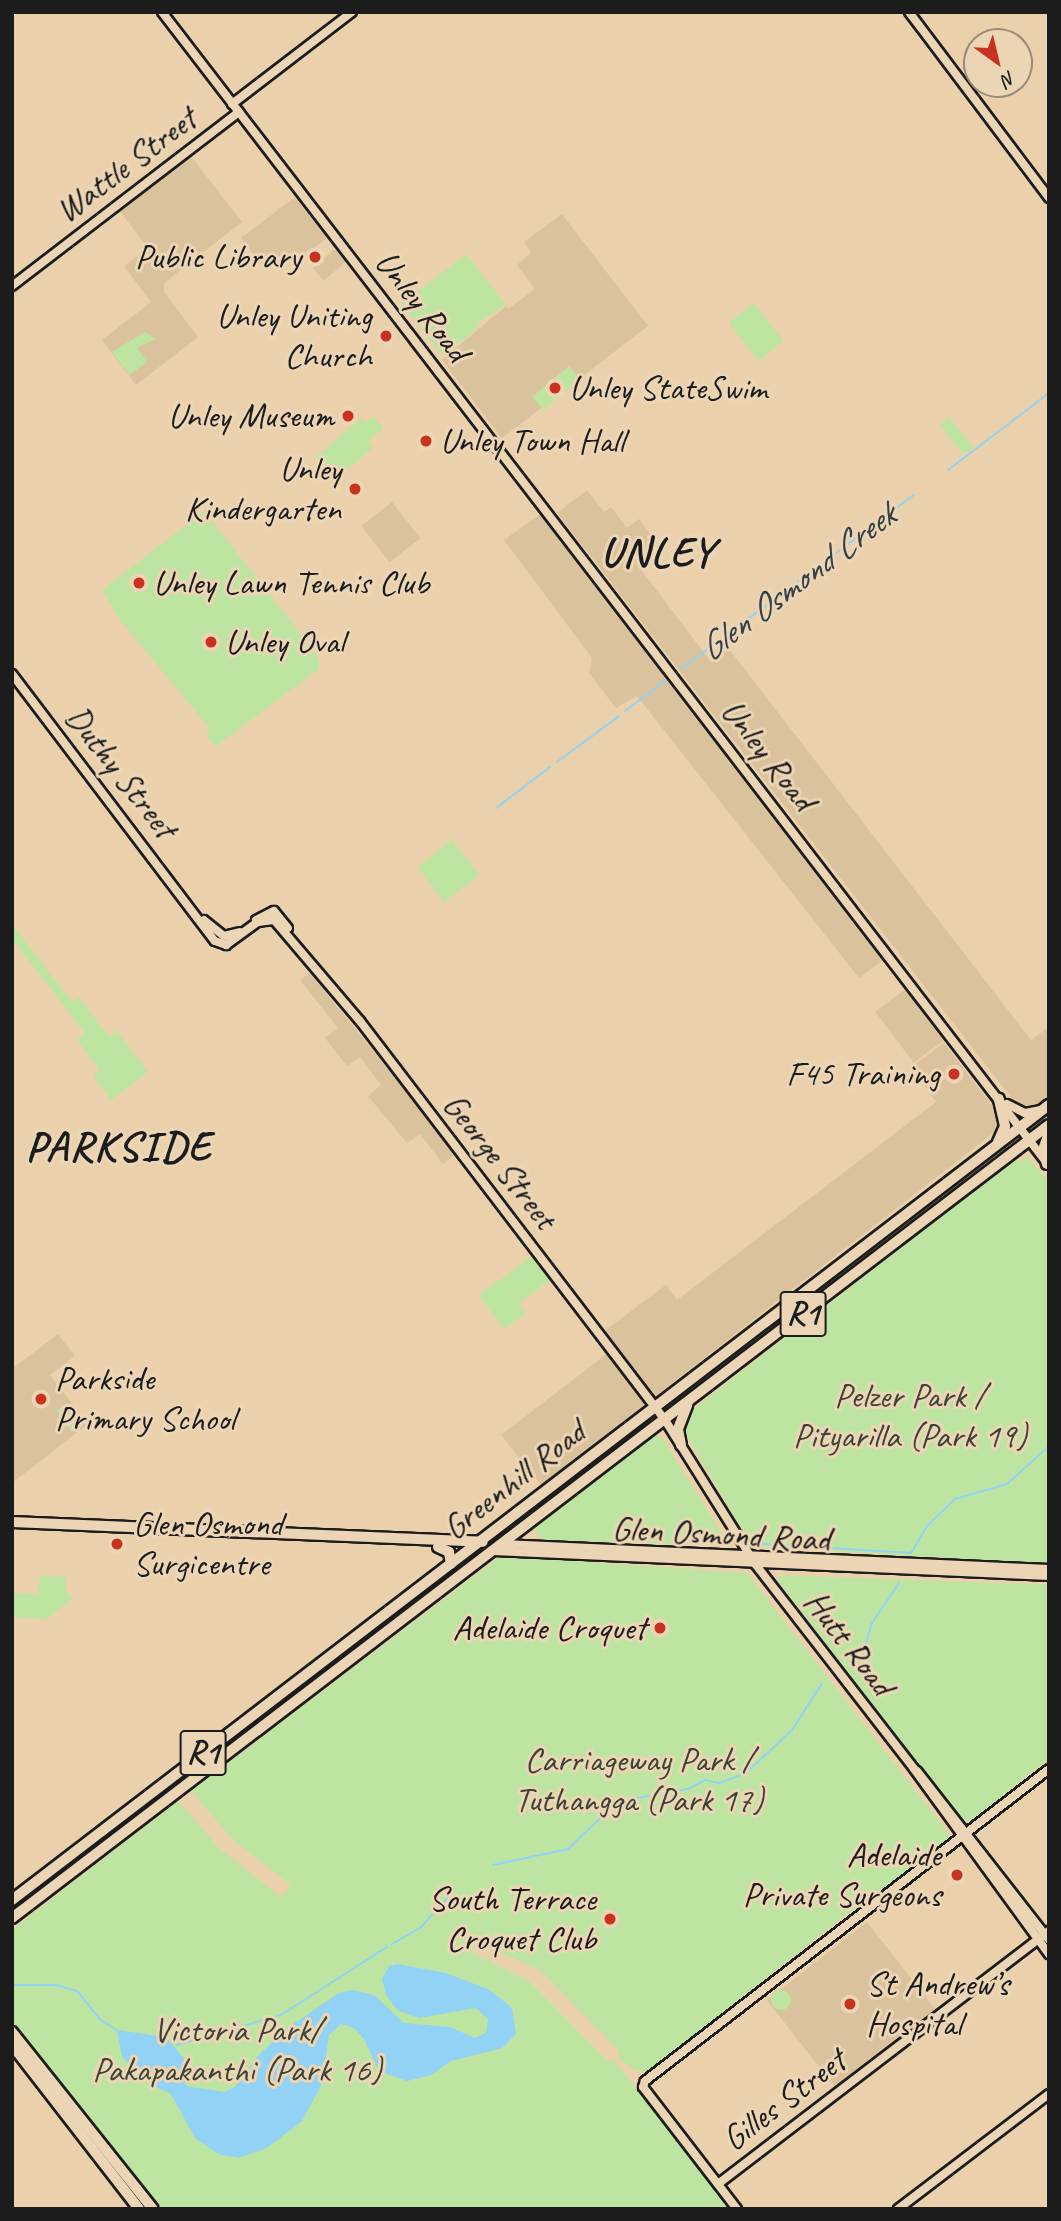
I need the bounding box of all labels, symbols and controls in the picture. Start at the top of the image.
north arrow [963,28,1033,98]
text: N [997,66,1020,92]
street label: Wattle Street [47,98,205,232]
place label: Public Library [136,236,301,278]
street label: Unley Road [366,242,478,370]
marker: Public Library [307,249,323,265]
place label: Unley Uniting Church [216,295,372,377]
marker: Unley Uniting Church [378,328,394,344]
place label: Unley StateSwim [569,367,768,409]
marker: Unley StateSwim [547,380,563,396]
place label: Unley Museum [168,395,334,437]
marker: Unley Museum [340,408,356,424]
place label: Unley Town Hall [440,420,624,462]
marker: Unley Town Hall [418,433,434,449]
place label: Unley Kindergarten [185,448,341,530]
marker: Unley Kindergarten [347,481,363,497]
water label: Glen Osmond Creek [689,493,905,671]
district label: UNLEY [600,528,716,578]
place label: Unley Lawn Tennis Club [153,562,429,604]
marker: Unley Lawn Tennis Club [131,575,147,591]
place label: Unley Oval [225,621,346,663]
marker: Unley Oval [203,634,219,650]
street label: Unley Road [712,691,824,819]
street label: Duthy Street [56,697,186,847]
place label: F45 Training [786,1053,940,1095]
marker: F45 Training [946,1066,962,1082]
street label: George Street [434,1084,566,1238]
district label: PARKSIDE [28,1122,210,1172]
road number: R1 [778,1284,828,1344]
place label: Parkside Primary School [55,1358,234,1440]
park label: Pelzer Park / Pityarilla (Park 19) [793,1375,1027,1457]
marker: Parkside Primary School [33,1391,49,1407]
street label: Greenhill Road [434,1411,594,1549]
place label: Glen Osmond Surgicentre [133,1503,285,1585]
street label: Glen Osmond Road [611,1507,831,1561]
marker: Glen Osmond Surgicentre [107,1534,127,1554]
street label: Hutt Road [795,1582,903,1704]
place label: Adelaide Croquet [453,1607,646,1649]
marker: Adelaide Croquet [652,1620,668,1636]
road number: R1 [178,1723,228,1782]
park label: Carriageway Park / Tuthangga (Park 17) [514,1739,764,1821]
place label: Adelaide Private Surgeons [743,1834,941,1916]
marker: Adelaide Private Surgeons [947,1865,967,1885]
place label: South Terrace Croquet Club [430,1878,596,1960]
marker: South Terrace Croquet Club [602,1911,618,1927]
place label: St Andrew’s Hospital [866,1963,1009,2045]
marker: St Andrew’s Hospital [840,1994,860,2014]
park label: Victoria Park/ Pakapakanthi (Park 16) [92,2009,382,2091]
street label: Gilles Street [714,2040,854,2160]

